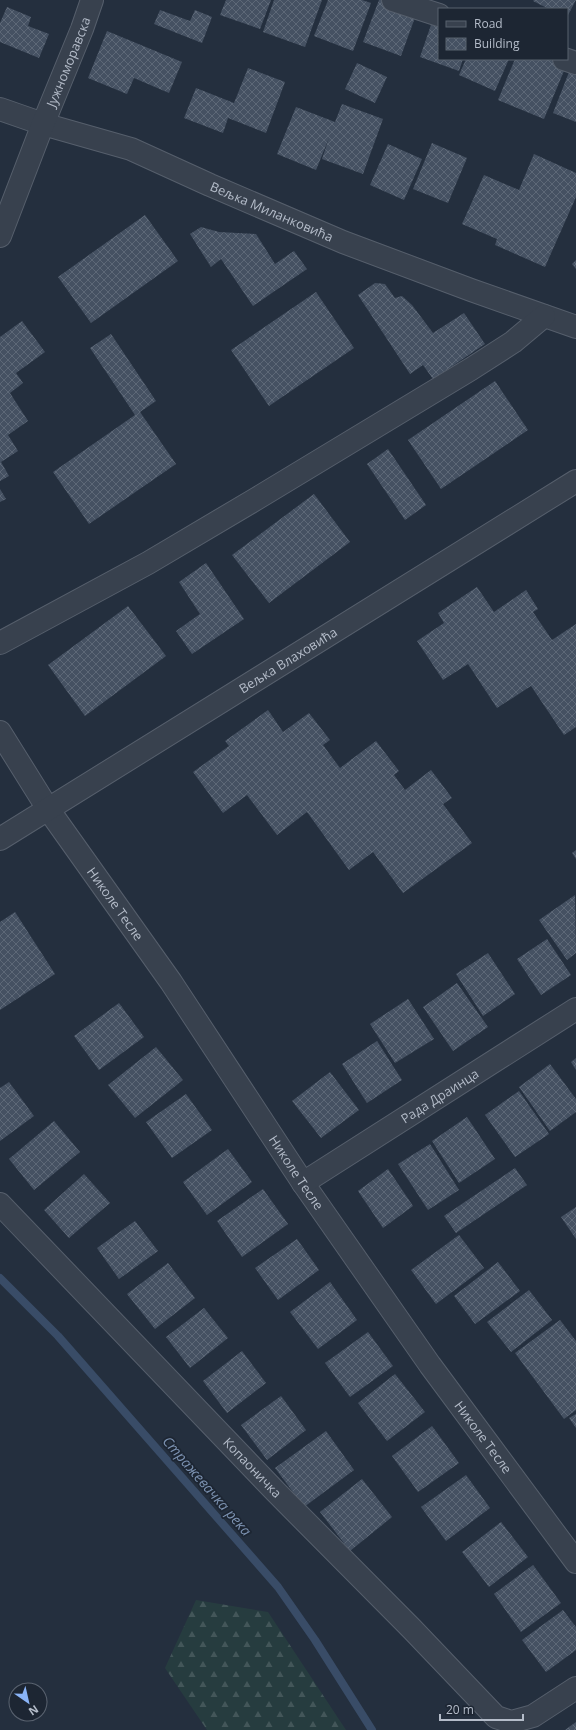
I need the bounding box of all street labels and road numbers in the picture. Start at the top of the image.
street label: Јужноморавска [41,14,95,112]
street label: Вељка Миланковића [207,177,336,246]
street label: Вељка Влаховића [235,623,341,697]
street label: Николе Тесле [83,863,148,944]
street label: Рада Драинца [397,1064,482,1127]
street label: Николе Тесле [265,1132,328,1213]
street label: Николе Тесле [451,1397,516,1477]
street label: Копаоничка [219,1433,286,1502]

